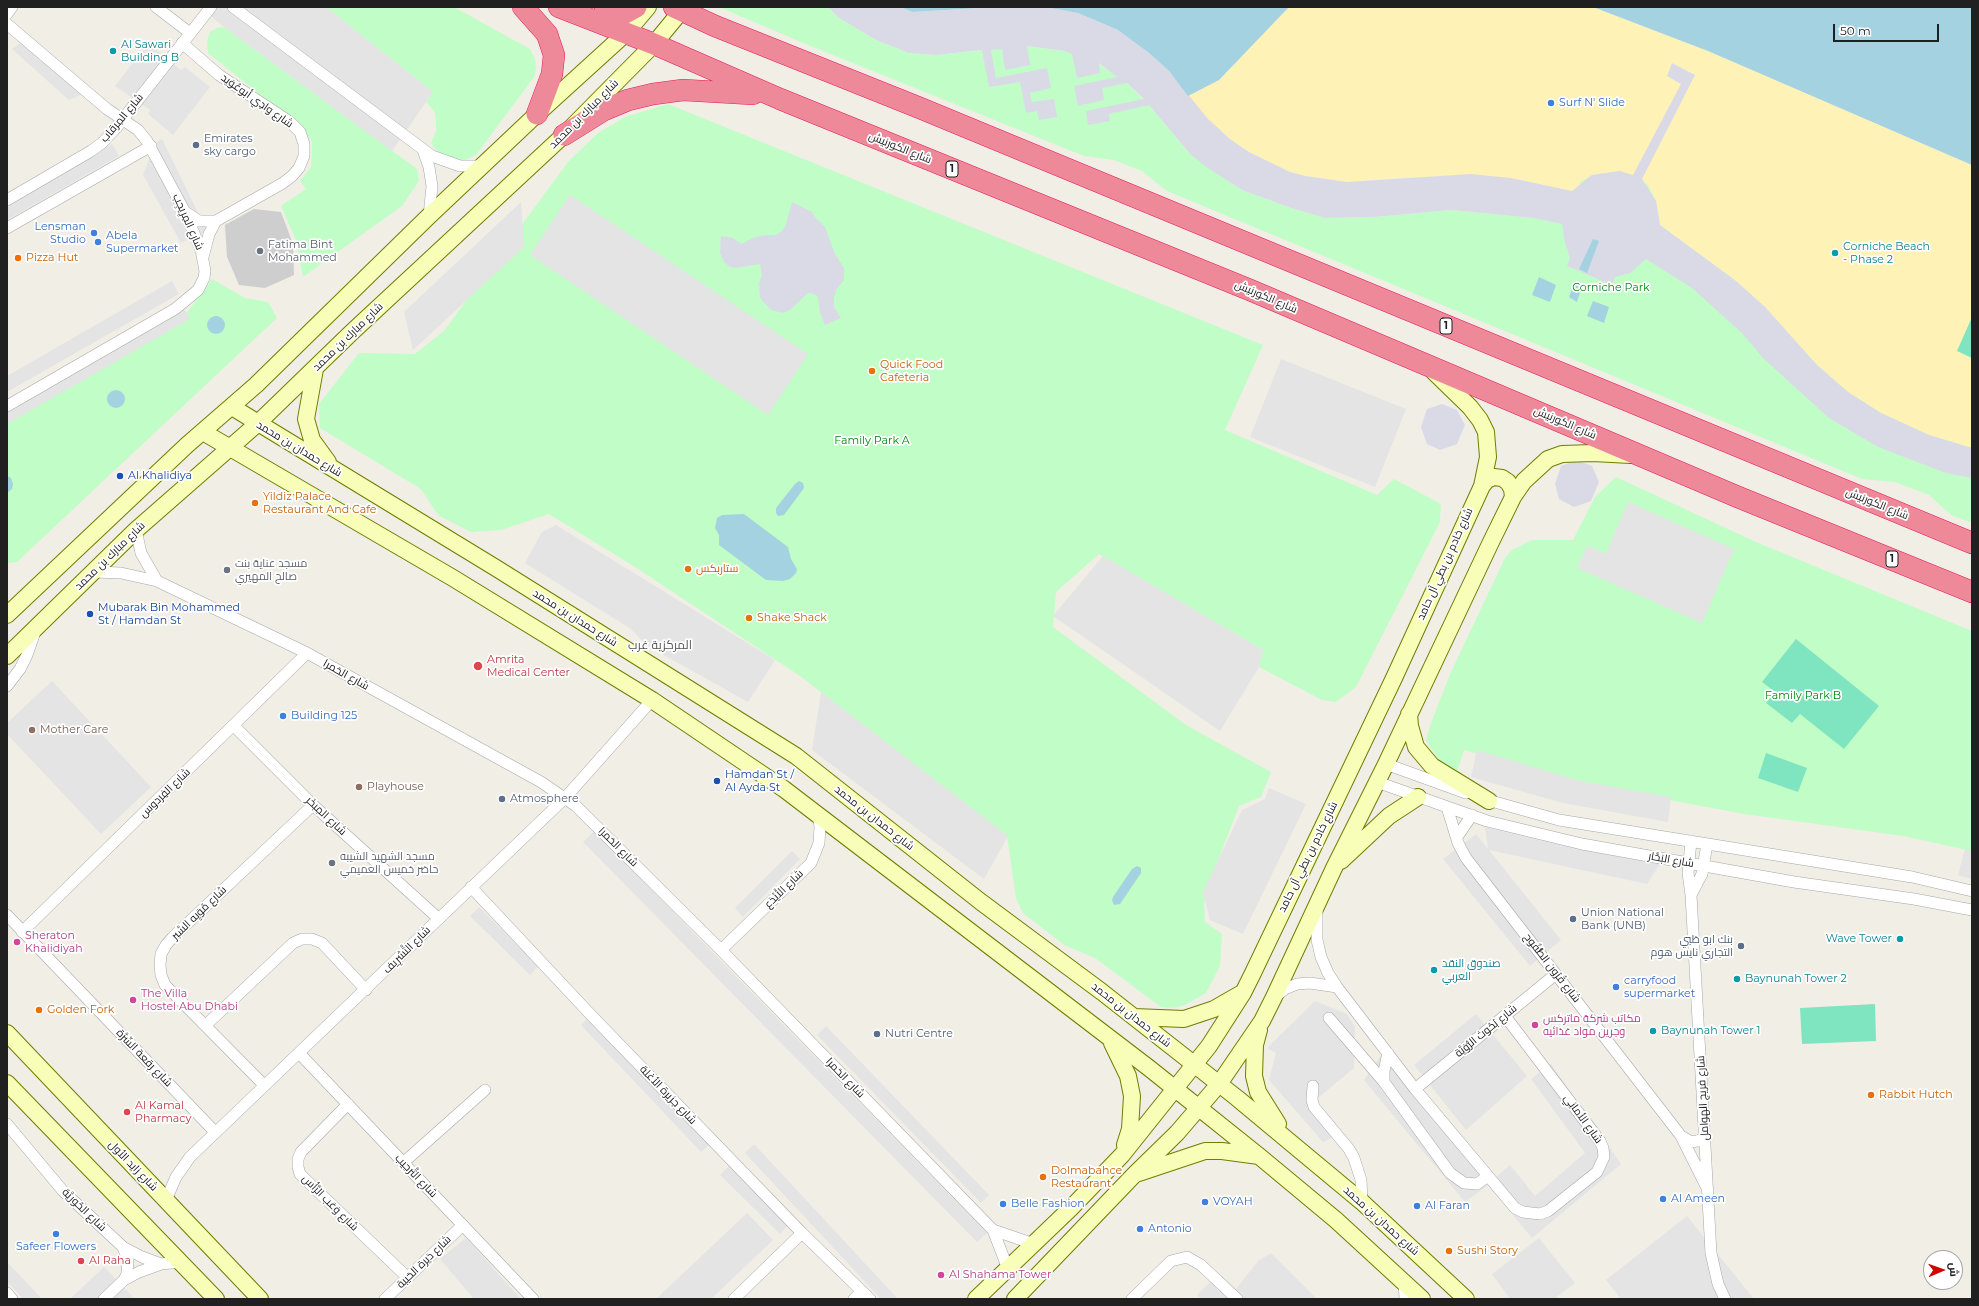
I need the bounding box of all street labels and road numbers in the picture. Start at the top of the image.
street label: شارع وادِي أبوعُوَيد [218,71,296,131]
street label: شارع مبارك بن محمد [547,77,621,151]
street label: شارع المِرقاب [98,91,146,145]
street label: شارع الكورنيش [867,129,933,167]
road number: 1 [946,161,958,177]
street label: شارع المِرِيجِب [170,192,206,252]
street label: شارع الكورنيش [1233,278,1299,316]
street label: شارع مبارك بن محمد [310,300,386,374]
road number: 1 [1440,318,1452,334]
street label: شارع الكورنيش [1532,404,1598,442]
street label: شارع حمدان بن محمد [254,418,344,480]
street label: شارع الكورنيش [1844,485,1910,523]
street label: شارع خادم بن بطي آل حامد [1414,506,1476,622]
street label: شارع مبارك بن محمد [72,519,148,593]
road number: 1 [1886,551,1898,567]
street label: شارع حمدان بن محمد [530,587,620,649]
street label: شارع الحَمرا [321,657,371,693]
street label: شارع الفِردوس [137,766,193,820]
street label: شارع حمدان بن محمد [832,783,916,853]
street label: شارع المِبخَر [303,794,349,838]
street label: شارع خادم بن بطي آل حامد [1275,800,1341,914]
street label: شارع الحَمرا [595,824,641,870]
street label: شارع البَحَّار [1647,849,1695,871]
street label: شارع الأَيْدَع [762,867,806,911]
street label: شارع مُوَيِه السَّبر [169,883,229,943]
street label: شارع التَّشرِيف [381,924,433,976]
street label: شارع قُرُون الطُّفُوح [1521,931,1583,1005]
street label: شارع حمدان بن محمد [1089,980,1173,1050]
street label: شارع بُحُوث الرُّوَيَّة [1452,1002,1520,1060]
street label: شارع رِقعة السِّرَّة [113,1026,175,1090]
street label: شارع الحَمرا [823,1055,867,1101]
street label: شارع فريج الهوامل [1694,1055,1712,1141]
street label: شارع جزيرة الأغلة [637,1063,699,1127]
street label: شارع الأمانِي [1561,1092,1605,1146]
street label: شارع زايد الأول [106,1138,160,1194]
street label: شارع التَّرحِيب [392,1152,440,1200]
street label: شارع وَعَب الرَّأس [299,1172,361,1234]
street label: شارع حمدان بن محمد [1340,1184,1422,1258]
street label: شارع الحُوريَّة [59,1186,109,1234]
street label: شارع دَيرة الحَيبة [394,1233,454,1291]

